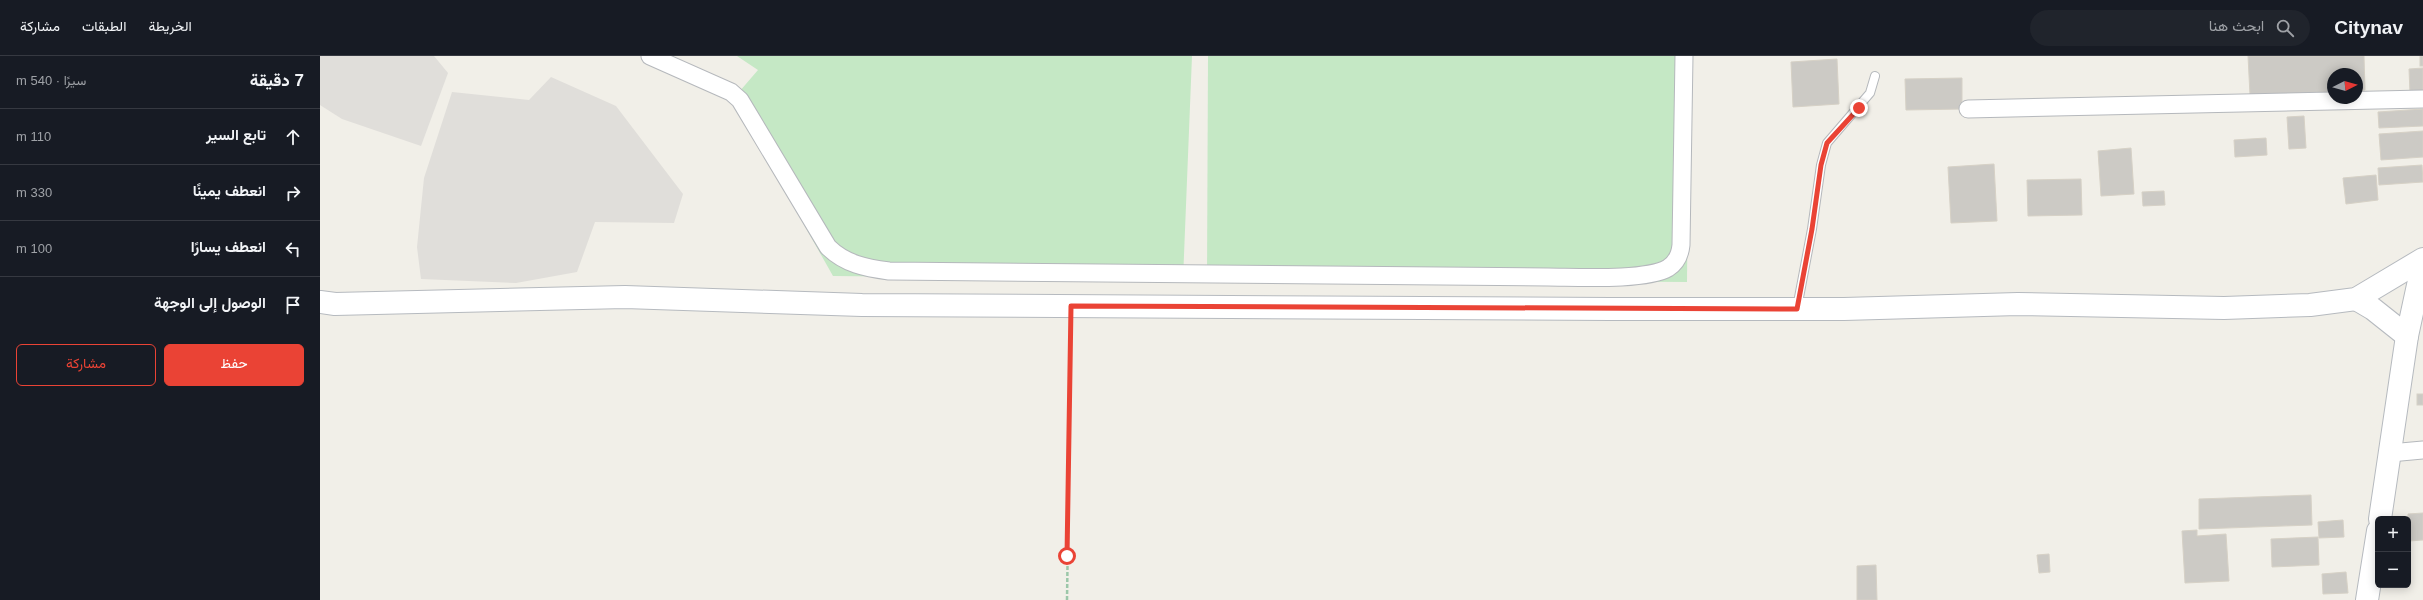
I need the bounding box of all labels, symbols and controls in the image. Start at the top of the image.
search box [2030,10,2310,46]
text: ابحث هنا [2209,17,2264,34]
icon: search [2274,17,2296,39]
text: Citynav [2334,17,2403,38]
text: مشاركة [20,18,60,34]
text: الطبقات [82,18,126,34]
text: الخريطة [148,18,192,34]
north arrow [2327,68,2363,104]
text: 7 دقيقة [250,71,304,90]
text: سيرًا · 540 m [16,73,86,88]
route end [1850,99,1868,117]
text: تابع السير [206,126,266,143]
icon: ahead [282,126,304,148]
text: 110 m [16,129,51,144]
text: انعطف يمينًا [193,182,266,199]
icon: right [282,182,304,204]
text: 330 m [16,185,52,200]
text: انعطف يسارًا [191,238,266,255]
icon: left [282,238,304,260]
text: 100 m [16,241,52,256]
text: الوصول إلى الوجهة [154,294,266,311]
icon: arrive [282,294,304,316]
button: مشاركة [16,344,156,386]
button: حفظ [164,344,304,386]
map controls [2375,516,2411,588]
button: + [2375,516,2411,552]
route start [1058,547,1076,565]
button: − [2375,552,2411,588]

